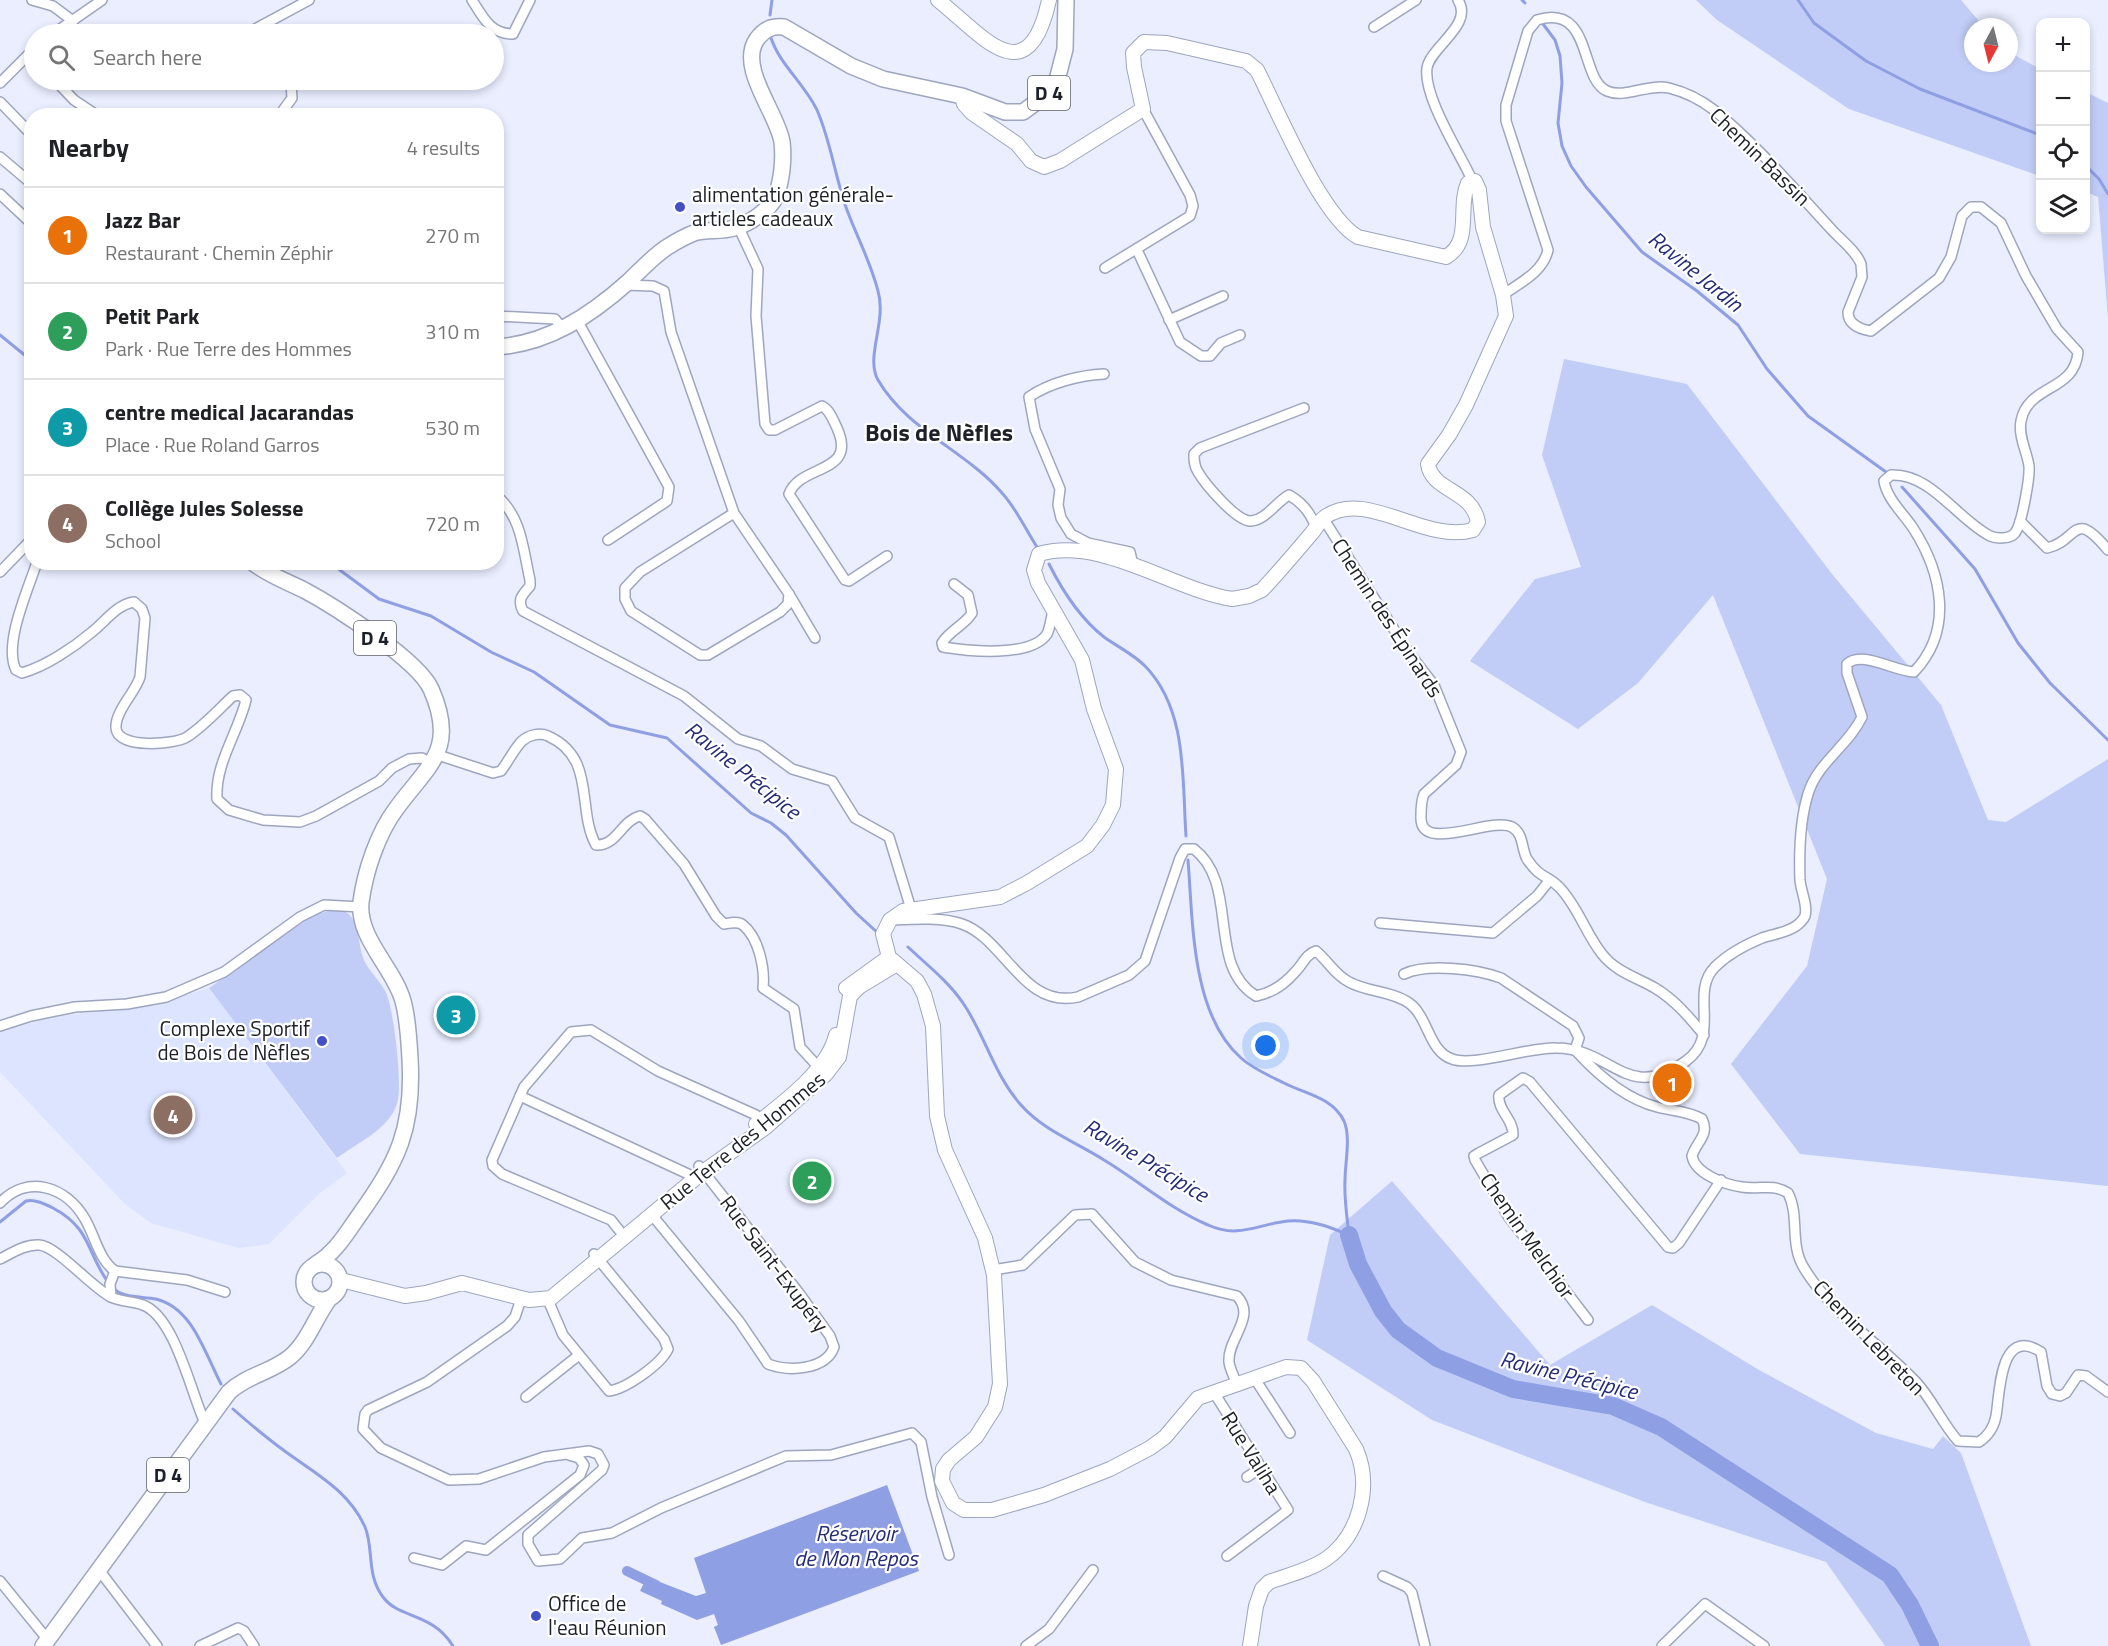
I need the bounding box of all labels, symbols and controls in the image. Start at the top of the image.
north arrow [1964,18,2018,72]
map controls [2036,18,2090,234]
button: + [2036,18,2090,72]
search box [24,24,504,90]
text: Search here [93,40,202,74]
icon: search [45,41,78,74]
button: − [2036,72,2090,126]
road number: D 4 [1028,76,1070,110]
street label: Chemin Bassin [1703,100,1819,213]
button: locate [2036,126,2090,180]
text: Nearby [48,128,129,167]
text: 4 results [407,132,480,163]
place label: alimentation générale- articles cadeaux [692,178,894,234]
button: layers [2036,180,2090,234]
marker: alimentation générale- articles cadeaux [673,200,687,214]
text: Jazz Bar [105,203,181,237]
text: 1 [62,220,73,251]
text: 270 m [425,220,480,251]
water label: Ravine Jardin [1641,222,1752,321]
text: Restaurant · Chemin Zéphir [105,237,333,268]
text: Petit Park [105,299,199,333]
text: 2 [62,316,73,347]
text: 310 m [425,316,480,347]
text: Park · Rue Terre des Hommes [105,333,352,364]
text: centre medical Jacarandas [105,395,354,429]
text: 3 [62,412,73,443]
text: 530 m [425,412,480,443]
district label: Bois de Nèfles [865,414,1013,450]
text: Place · Rue Roland Garros [105,429,320,460]
text: Collège Jules Solesse [105,491,303,525]
text: 4 [62,508,73,539]
text: 720 m [425,508,480,539]
text: School [105,525,161,556]
street label: Chemin des Épinards [1324,531,1451,703]
road number: D 4 [354,621,396,655]
water label: Ravine Précipice [678,713,810,829]
pin: 3 [436,992,476,1038]
place label: Complexe Sportif de Bois de Nèfles [157,1012,310,1068]
your location [1251,1031,1280,1060]
marker: Complexe Sportif de Bois de Nèfles [315,1034,329,1048]
pin: 1 [1652,1060,1692,1106]
street label: Rue Terre des Hommes [653,1063,832,1217]
pin: 4 [154,1092,192,1138]
water label: Ravine Précipice [1077,1109,1217,1212]
pin: 2 [792,1158,832,1204]
street label: Chemin Melchior [1472,1166,1583,1305]
street label: Rue Saint-Exupéry [713,1188,837,1339]
street label: Chemin Lebreton [1806,1272,1933,1402]
water label: Ravine Précipice [1497,1342,1643,1409]
street label: Rue Valiha [1214,1405,1290,1501]
road number: D 4 [147,1458,189,1492]
water label: Réservoir de Mon Repos [794,1516,919,1575]
place label: Office de l'eau Réunion [548,1587,667,1643]
marker: Office de l'eau Réunion [529,1609,543,1623]

